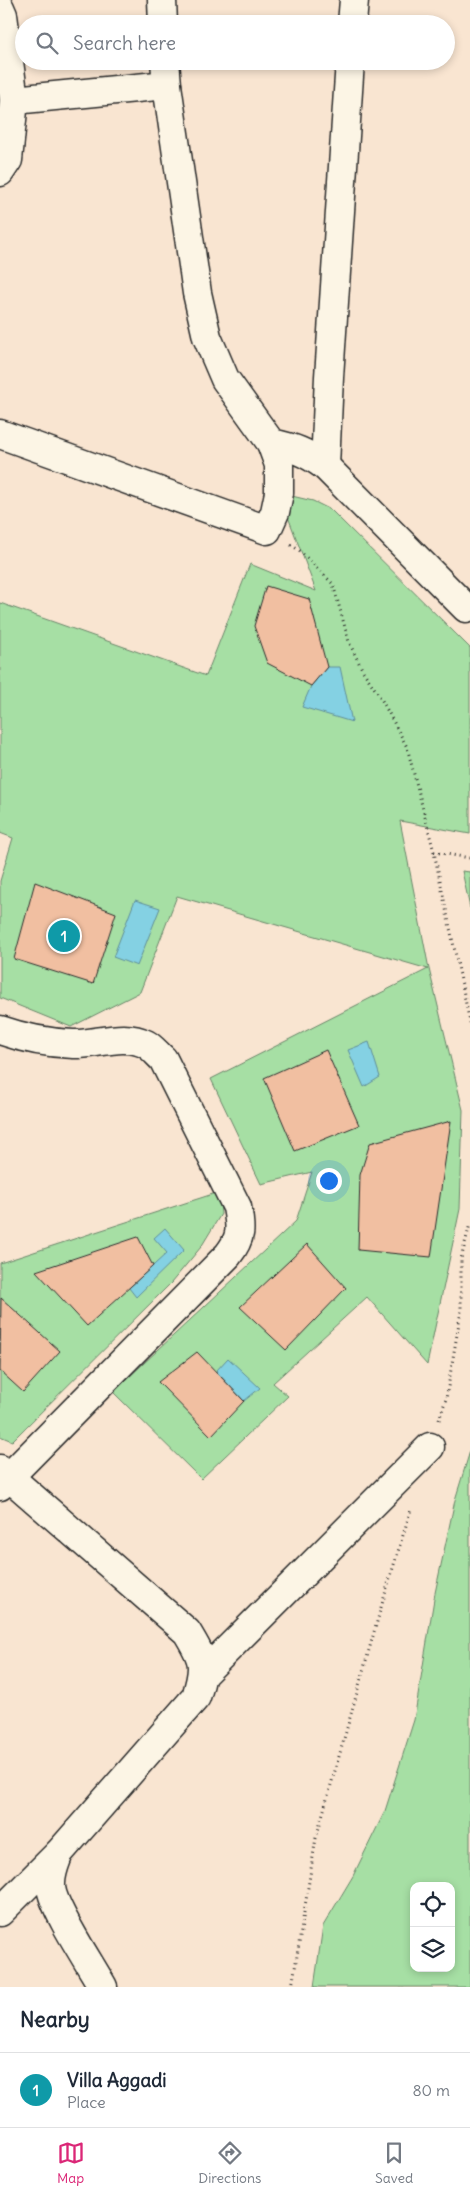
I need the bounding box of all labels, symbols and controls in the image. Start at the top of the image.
search box [15,15,455,70]
icon: search [33,29,61,57]
text: Search here [73,31,176,55]
pin: 1 [48,917,80,955]
your location [316,1168,342,1194]
map controls [410,1882,455,1972]
button: locate [410,1882,455,1927]
button: layers [410,1927,455,1972]
text: Nearby [20,2006,90,2033]
text: Villa Aggadi [67,2068,167,2092]
text: 1 [33,2080,39,2100]
text: 80 m [412,2080,450,2100]
text: Place [67,2092,106,2112]
tab: Map [57,2139,85,2187]
tab: Directions [198,2139,261,2187]
tab: Saved [375,2139,413,2187]

